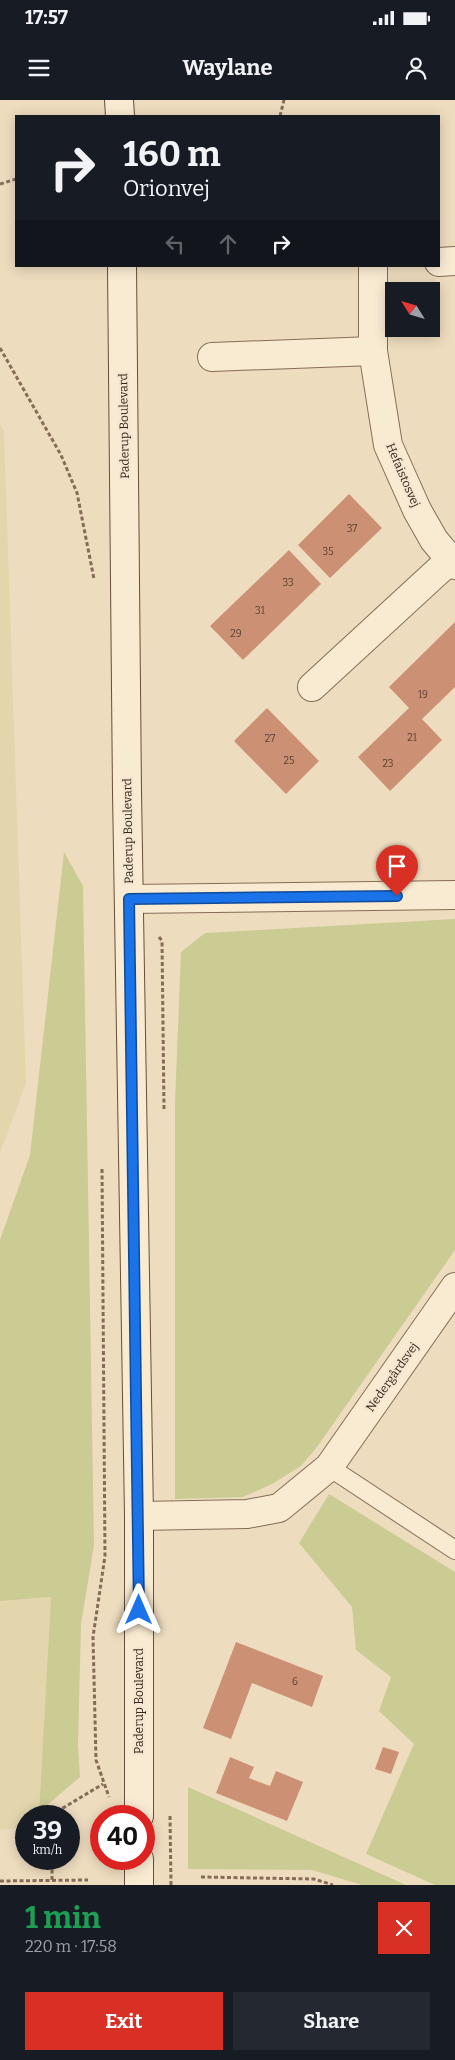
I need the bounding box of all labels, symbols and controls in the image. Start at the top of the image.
text: 17:57 [25,6,68,29]
icon: menu [25,54,53,82]
text: Waylane [182,54,273,81]
icon: person [402,54,430,82]
text: 160 m [123,133,221,175]
icon: right [40,135,105,200]
text: Orionvej [123,175,210,202]
icon: left [161,230,189,258]
icon: ahead [214,230,242,258]
icon: right [267,230,295,258]
north arrow [385,282,440,338]
map controls [385,282,440,337]
street label: Paderup Boulevard [116,373,132,479]
street label: Hefaistosvej [383,441,423,509]
house number: 37 [347,523,357,535]
house number: 35 [322,546,334,558]
house number: 33 [282,577,294,589]
house number: 31 [255,605,265,617]
house number: 29 [230,628,242,640]
house number: 19 [418,689,428,701]
house number: 21 [407,732,417,744]
house number: 27 [265,733,275,745]
house number: 25 [284,755,294,767]
house number: 23 [382,758,394,770]
street label: Paderup Boulevard [120,778,136,884]
pin [376,845,418,896]
icon: arrive [383,852,411,880]
street label: Nedergårdsvej [363,1340,421,1414]
position arrow [112,1583,164,1635]
street label: Paderup Boulevard [132,1648,146,1754]
house number: 6 [292,1676,298,1688]
speed limit sign: 40 [90,1805,155,1870]
text: 39 [33,1816,62,1846]
text: km/h [33,1843,62,1857]
text: 1 min [25,1900,101,1936]
button: close [378,1902,430,1954]
text: 220 m · 17:58 [25,1937,117,1956]
button: Exit [25,1992,223,2050]
button: Share [233,1992,430,2050]

